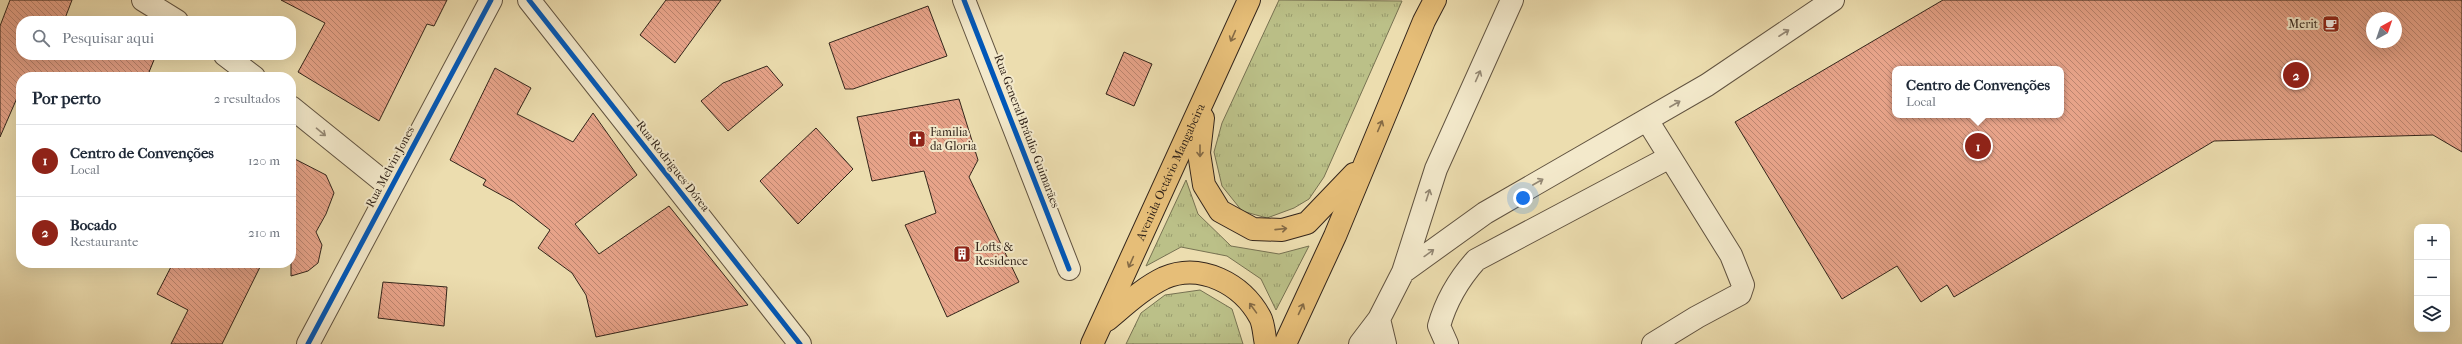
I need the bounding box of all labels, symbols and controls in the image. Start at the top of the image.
north arrow [2366,12,2402,48]
cafe icon: Merit [2321,14,2341,34]
search box [16,16,296,60]
place label: Merit [2288,17,2319,31]
icon: search [30,27,52,49]
text: Pesquisar aqui [62,29,154,47]
one-way arrow [1229,29,1237,41]
one-way arrow [1778,29,1790,37]
street label: Rua General Bráulio Guimarães [991,52,1063,210]
pin: 2 [2283,60,2309,90]
popup [1892,66,2064,118]
one-way arrow [1475,70,1482,82]
text: Centro de Convenções [1906,76,2050,94]
text: Por perto [32,88,101,108]
text: 2 resultados [214,91,280,106]
text: Local [1906,94,1936,109]
one-way arrow [1669,100,1681,108]
street label: Avenida Octávio Mangabeira [1133,101,1208,244]
street label: Rua Rodrigues Dórea [633,118,713,214]
one-way arrow [1376,120,1384,132]
street label: Rua Melvin Jones [363,123,418,210]
place label: Familia da Gloria [930,125,977,153]
one-way arrow [316,127,326,136]
church icon: Familia da Gloria [907,129,927,149]
pin: 1 [1965,131,1991,161]
text: Centro de Convenções [70,144,214,162]
one-way arrow [1196,145,1204,158]
text: 1 [43,153,47,168]
text: 120 m [248,153,280,168]
text: Local [70,162,100,177]
one-way arrow [1531,177,1543,185]
your location [1513,188,1533,208]
one-way arrow [1425,189,1432,202]
text: Bocado [70,216,117,234]
map controls [2414,224,2450,332]
button: + [2414,224,2450,260]
text: 2 [42,225,48,240]
text: 210 m [248,225,280,240]
one-way arrow [1275,225,1288,233]
text: Restaurante [70,234,139,249]
place label: Lofts & Residence [975,240,1028,268]
building icon: Lofts & Residence [952,244,972,264]
one-way arrow [1423,249,1434,257]
one-way arrow [1127,255,1134,267]
button: − [2414,260,2450,296]
button: layers [2414,296,2450,332]
one-way arrow [1249,303,1258,314]
one-way arrow [1298,303,1305,315]

